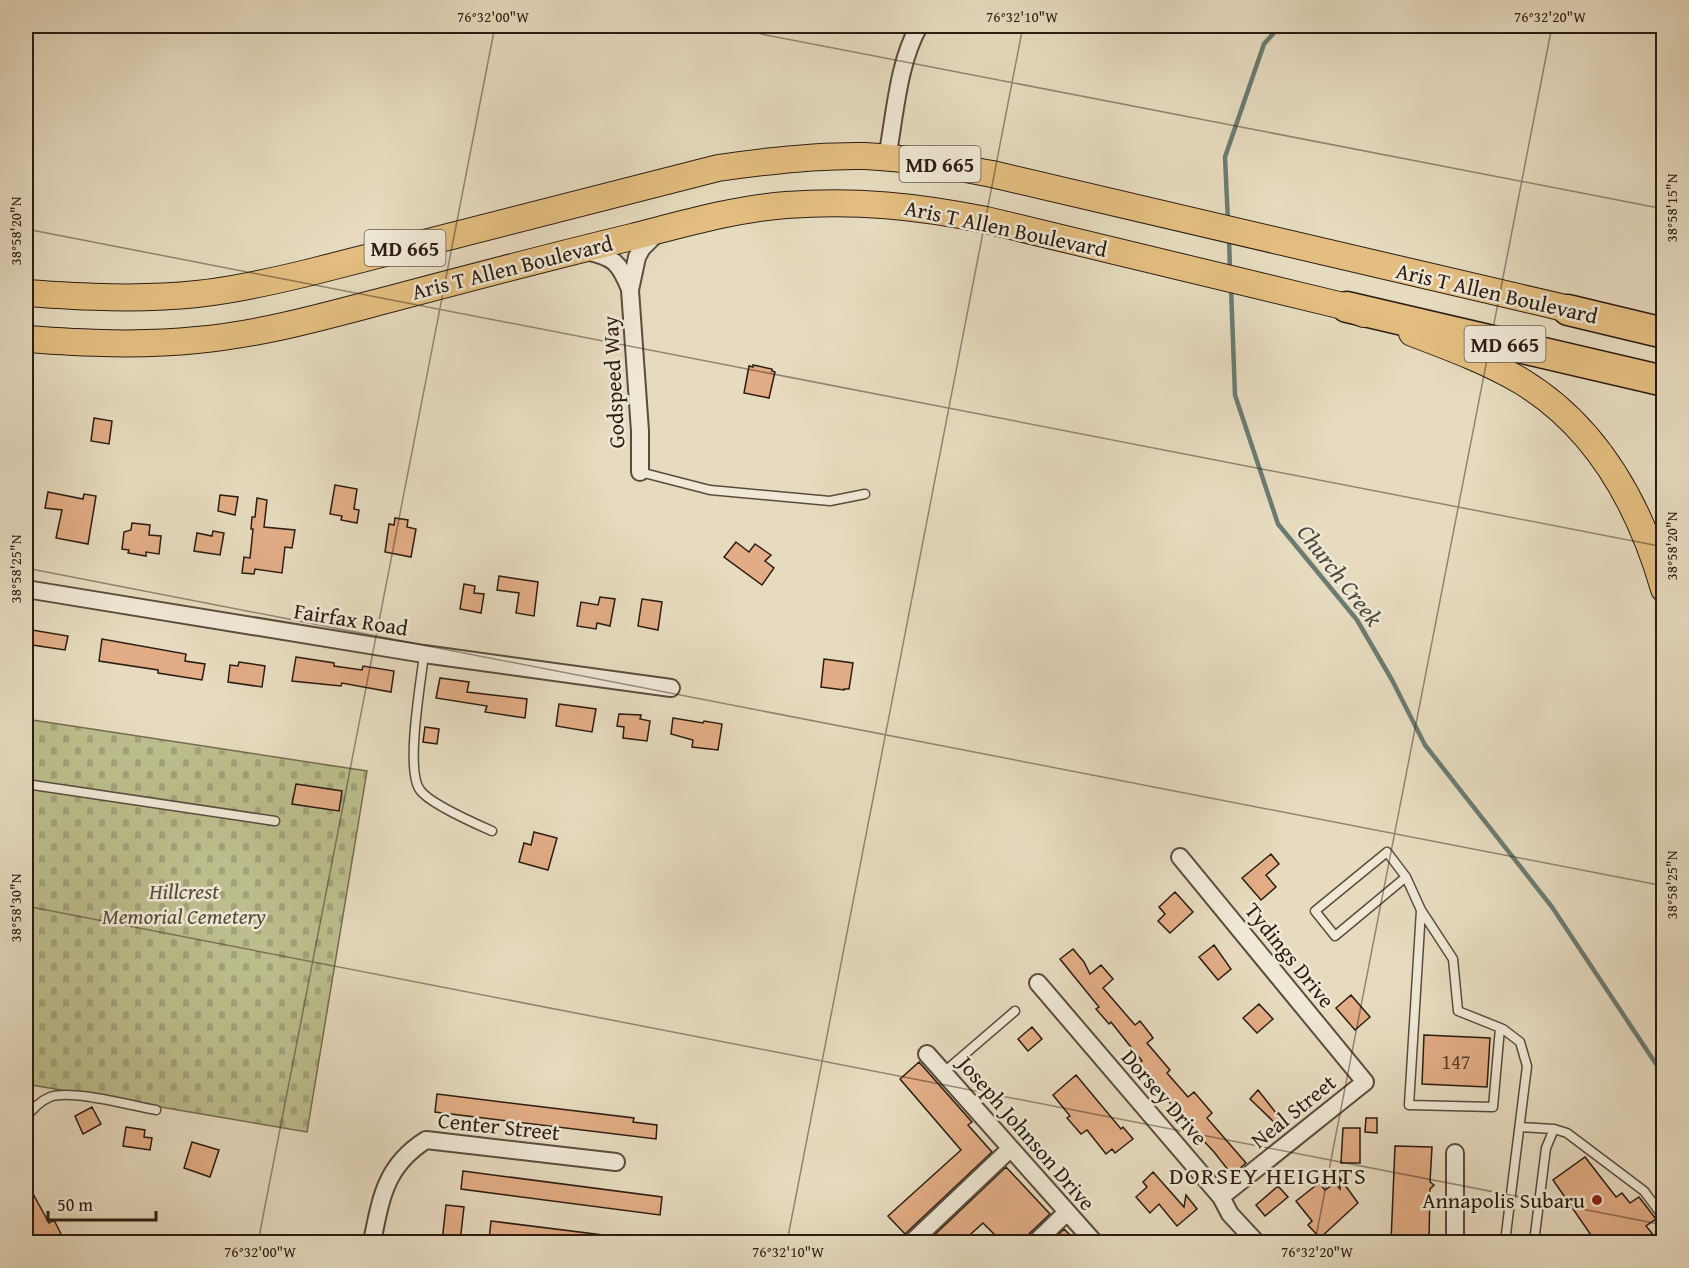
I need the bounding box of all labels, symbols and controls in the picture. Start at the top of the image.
text: 76°32'00"W [457,6,529,27]
text: 76°32'10"W [986,6,1058,27]
text: 76°32'20"W [1514,6,1586,27]
road number: MD 665 [900,146,980,182]
text: 38°58'15"N [1661,173,1682,242]
street label: Aris T Allen Boulevard [902,191,1110,265]
text: 38°58'20"N [5,196,26,265]
street label: Aris T Allen Boulevard [408,226,616,307]
road number: MD 665 [364,230,446,266]
street label: Aris T Allen Boulevard [1393,254,1601,332]
street label: Godspeed Way [594,315,632,449]
road number: MD 665 [1464,326,1546,362]
text: 38°58'20"N [1661,511,1682,580]
water label: Church Creek [1289,516,1391,634]
text: 38°58'25"N [5,534,26,603]
street label: Fairfax Road [292,594,411,644]
text: 38°58'25"N [1661,850,1682,919]
text: 38°58'30"N [5,873,26,942]
park label: Hillcrest Memorial Cemetery [102,875,266,932]
street label: Tydings Drive [1237,895,1343,1015]
street label: Dorsey Drive [1114,1042,1216,1152]
street label: Joseph Johnson Drive [949,1046,1103,1217]
house number: 147 [1442,1047,1470,1076]
street label: Neal Street [1243,1066,1343,1155]
street label: Center Street [437,1104,562,1148]
district label: DORSEY HEIGHTS [1169,1158,1367,1193]
scale bar [48,1184,156,1222]
place label: Annapolis Subaru [1422,1184,1585,1216]
text: 50 m [57,1191,93,1218]
marker: Annapolis Subaru [1590,1193,1604,1207]
text: 76°32'00"W [224,1241,296,1262]
text: 76°32'10"W [752,1241,824,1262]
text: 76°32'20"W [1281,1241,1353,1262]

